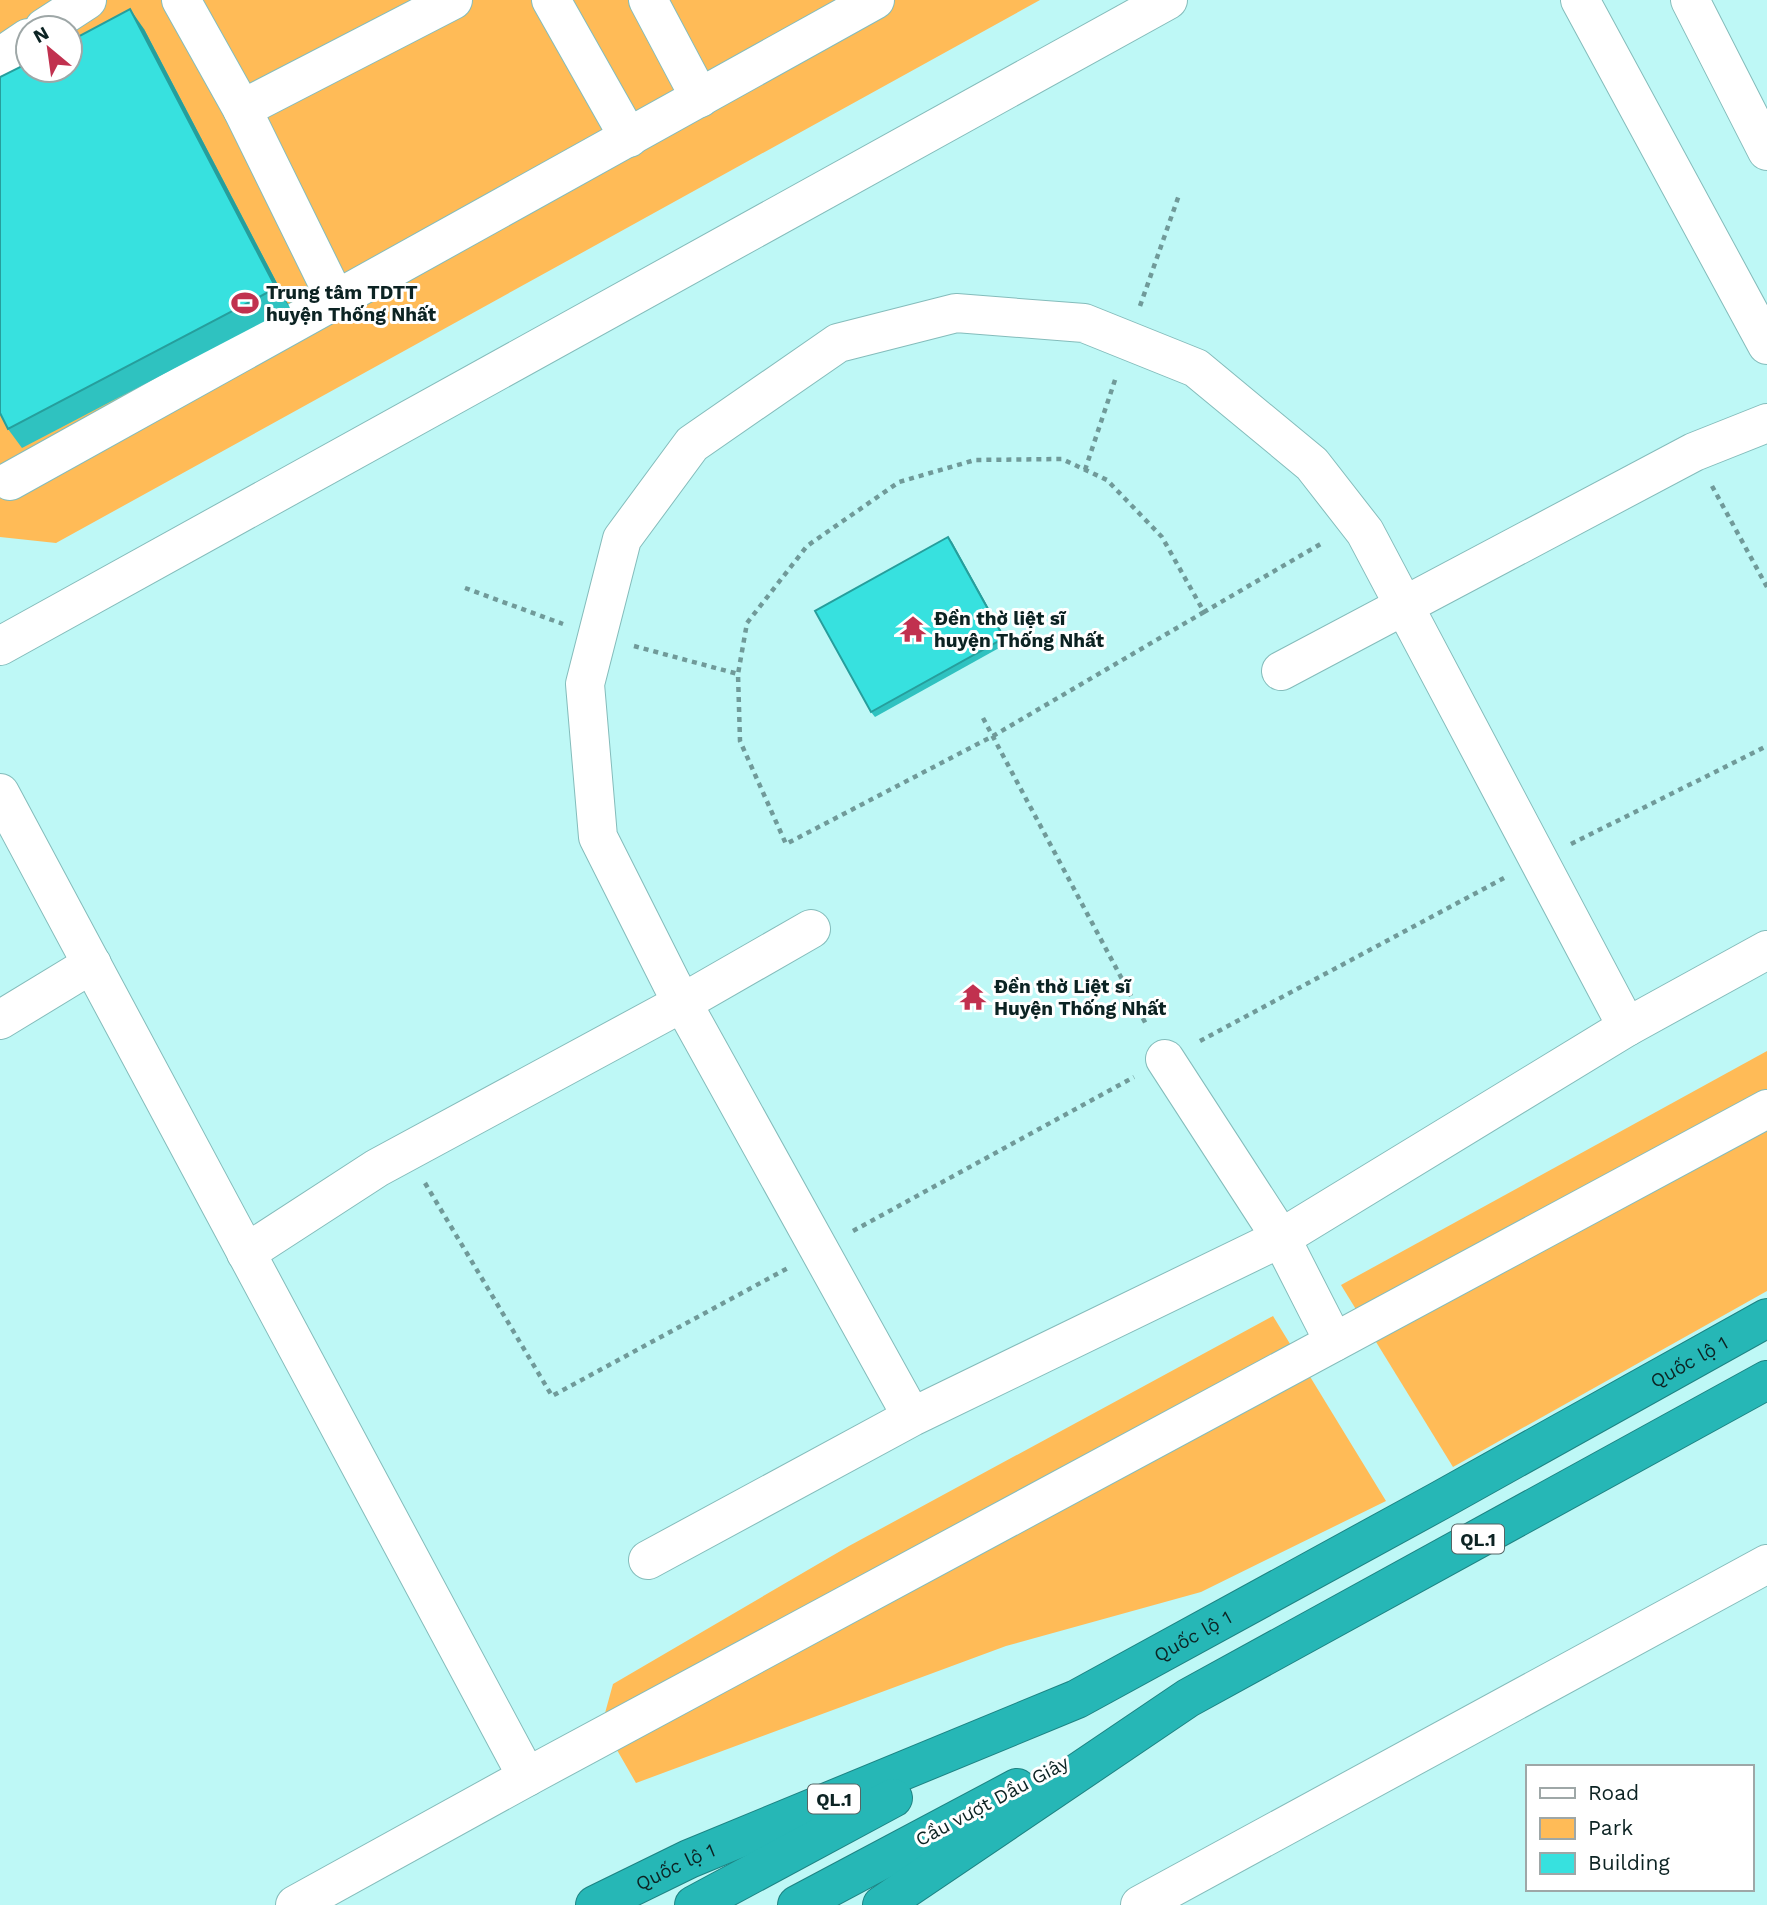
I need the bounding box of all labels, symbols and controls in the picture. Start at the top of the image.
north arrow [14,14,84,84]
text: N [29,21,53,48]
place label: Trung tâm TDTT huyện Thống Nhất [266,281,437,326]
sports icon: Trung tâm TDTT huyện Thống Nhất [230,288,260,318]
place label: Đền thờ liệt sĩ huyện Thống Nhất [934,607,1105,652]
temple icon: Đền thờ liệt sĩ huyện Thống Nhất [898,614,928,644]
place label: Đền thờ Liệt sĩ Huyện Thống Nhất [994,975,1167,1020]
temple icon: Đền thờ Liệt sĩ Huyện Thống Nhất [958,982,988,1012]
street label: Quốc lộ 1 [1646,1331,1732,1392]
road number: QL.1 [1452,1524,1504,1554]
street label: Quốc lộ 1 [1150,1605,1235,1666]
street label: Cầu vượt Dầu Giây [911,1751,1073,1851]
legend [1526,1765,1753,1891]
text: Road [1588,1780,1639,1805]
road number: QL.1 [808,1784,860,1814]
text: Park [1588,1815,1633,1840]
street label: Quốc lộ 1 [632,1838,718,1895]
text: Building [1588,1850,1670,1875]

